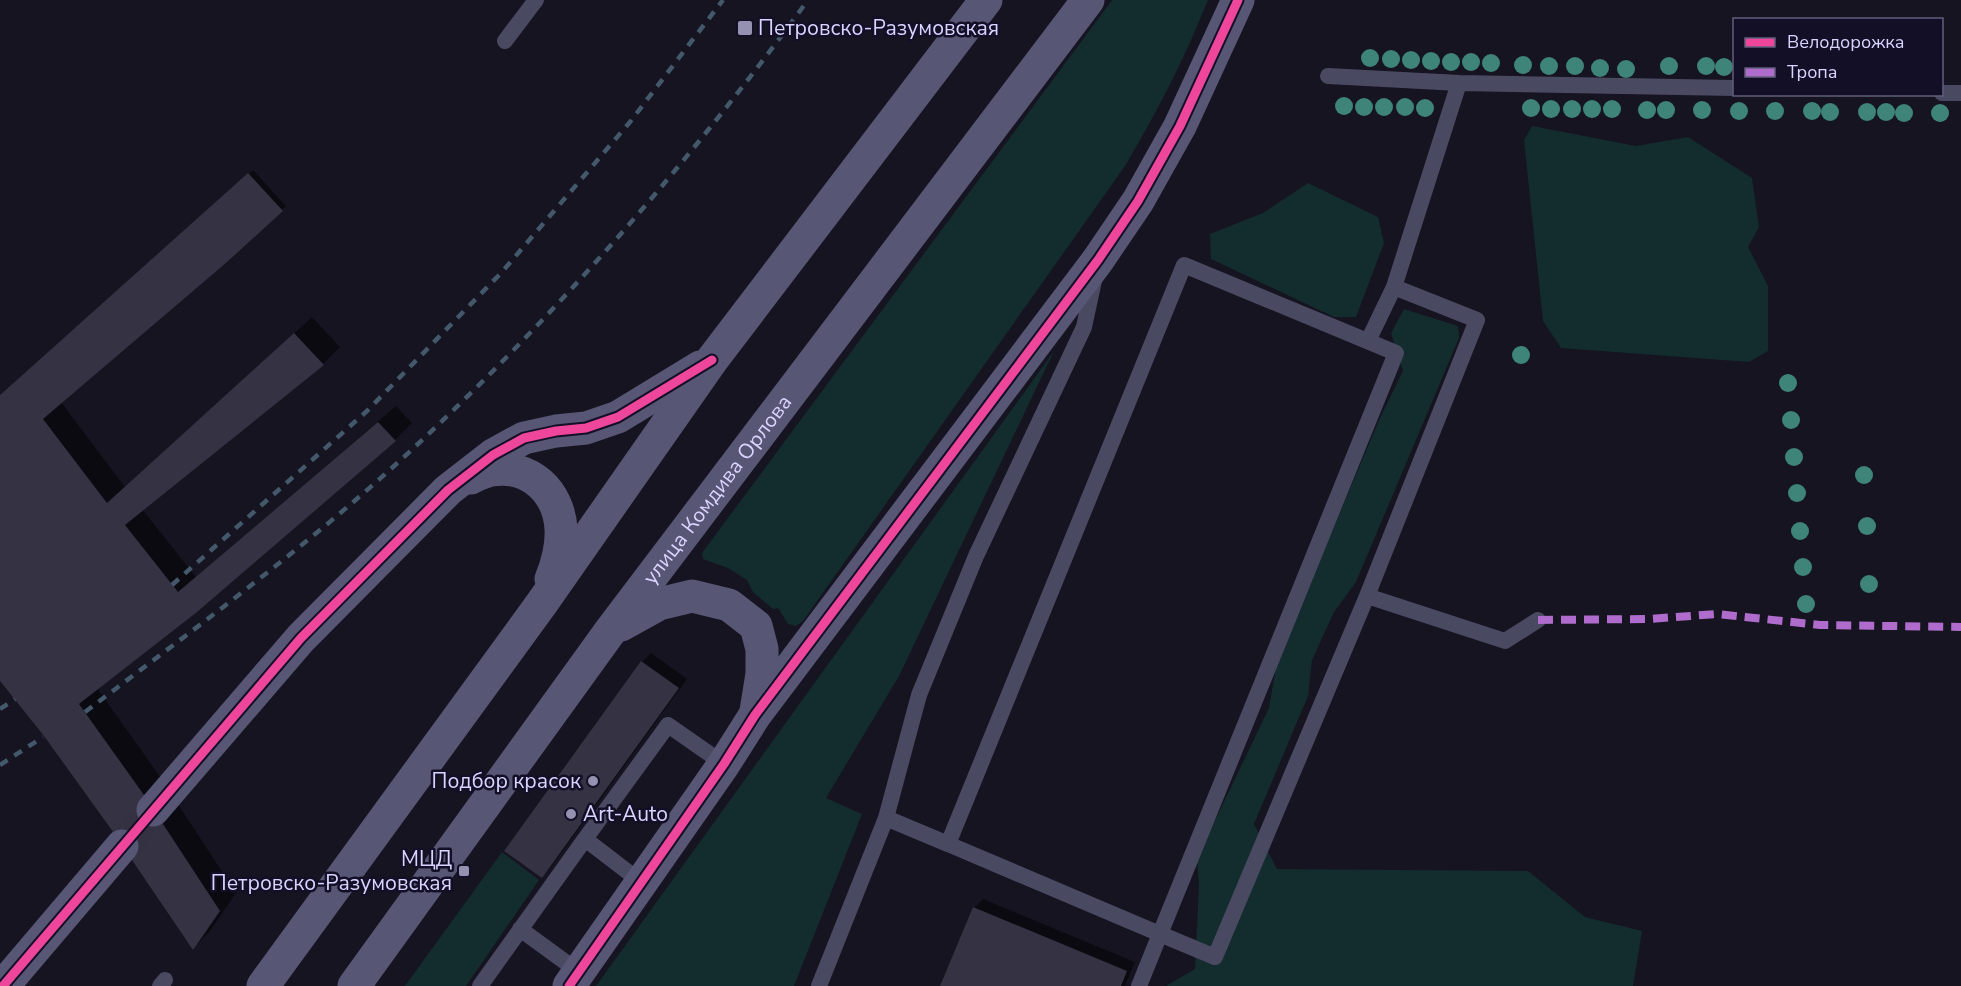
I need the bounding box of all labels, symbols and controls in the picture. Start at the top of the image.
place label: Петровско-Разумовская [758,14,999,42]
legend [1733,18,1943,96]
marker: Петровско-Разумовская [736,19,754,37]
text: Велодорожка [1787,30,1904,54]
text: Тропа [1787,60,1838,84]
street label: улица Комдива Орлова [636,389,798,590]
place label: Подбор красок [432,767,582,795]
marker: Подбор красок [586,774,600,788]
place label: Art-Auto [583,800,668,828]
marker: Art-Auto [564,807,578,821]
place label: МЦД Петровско-Разумовская [211,845,452,897]
marker: МЦД Петровско-Разумовская [457,864,471,878]

